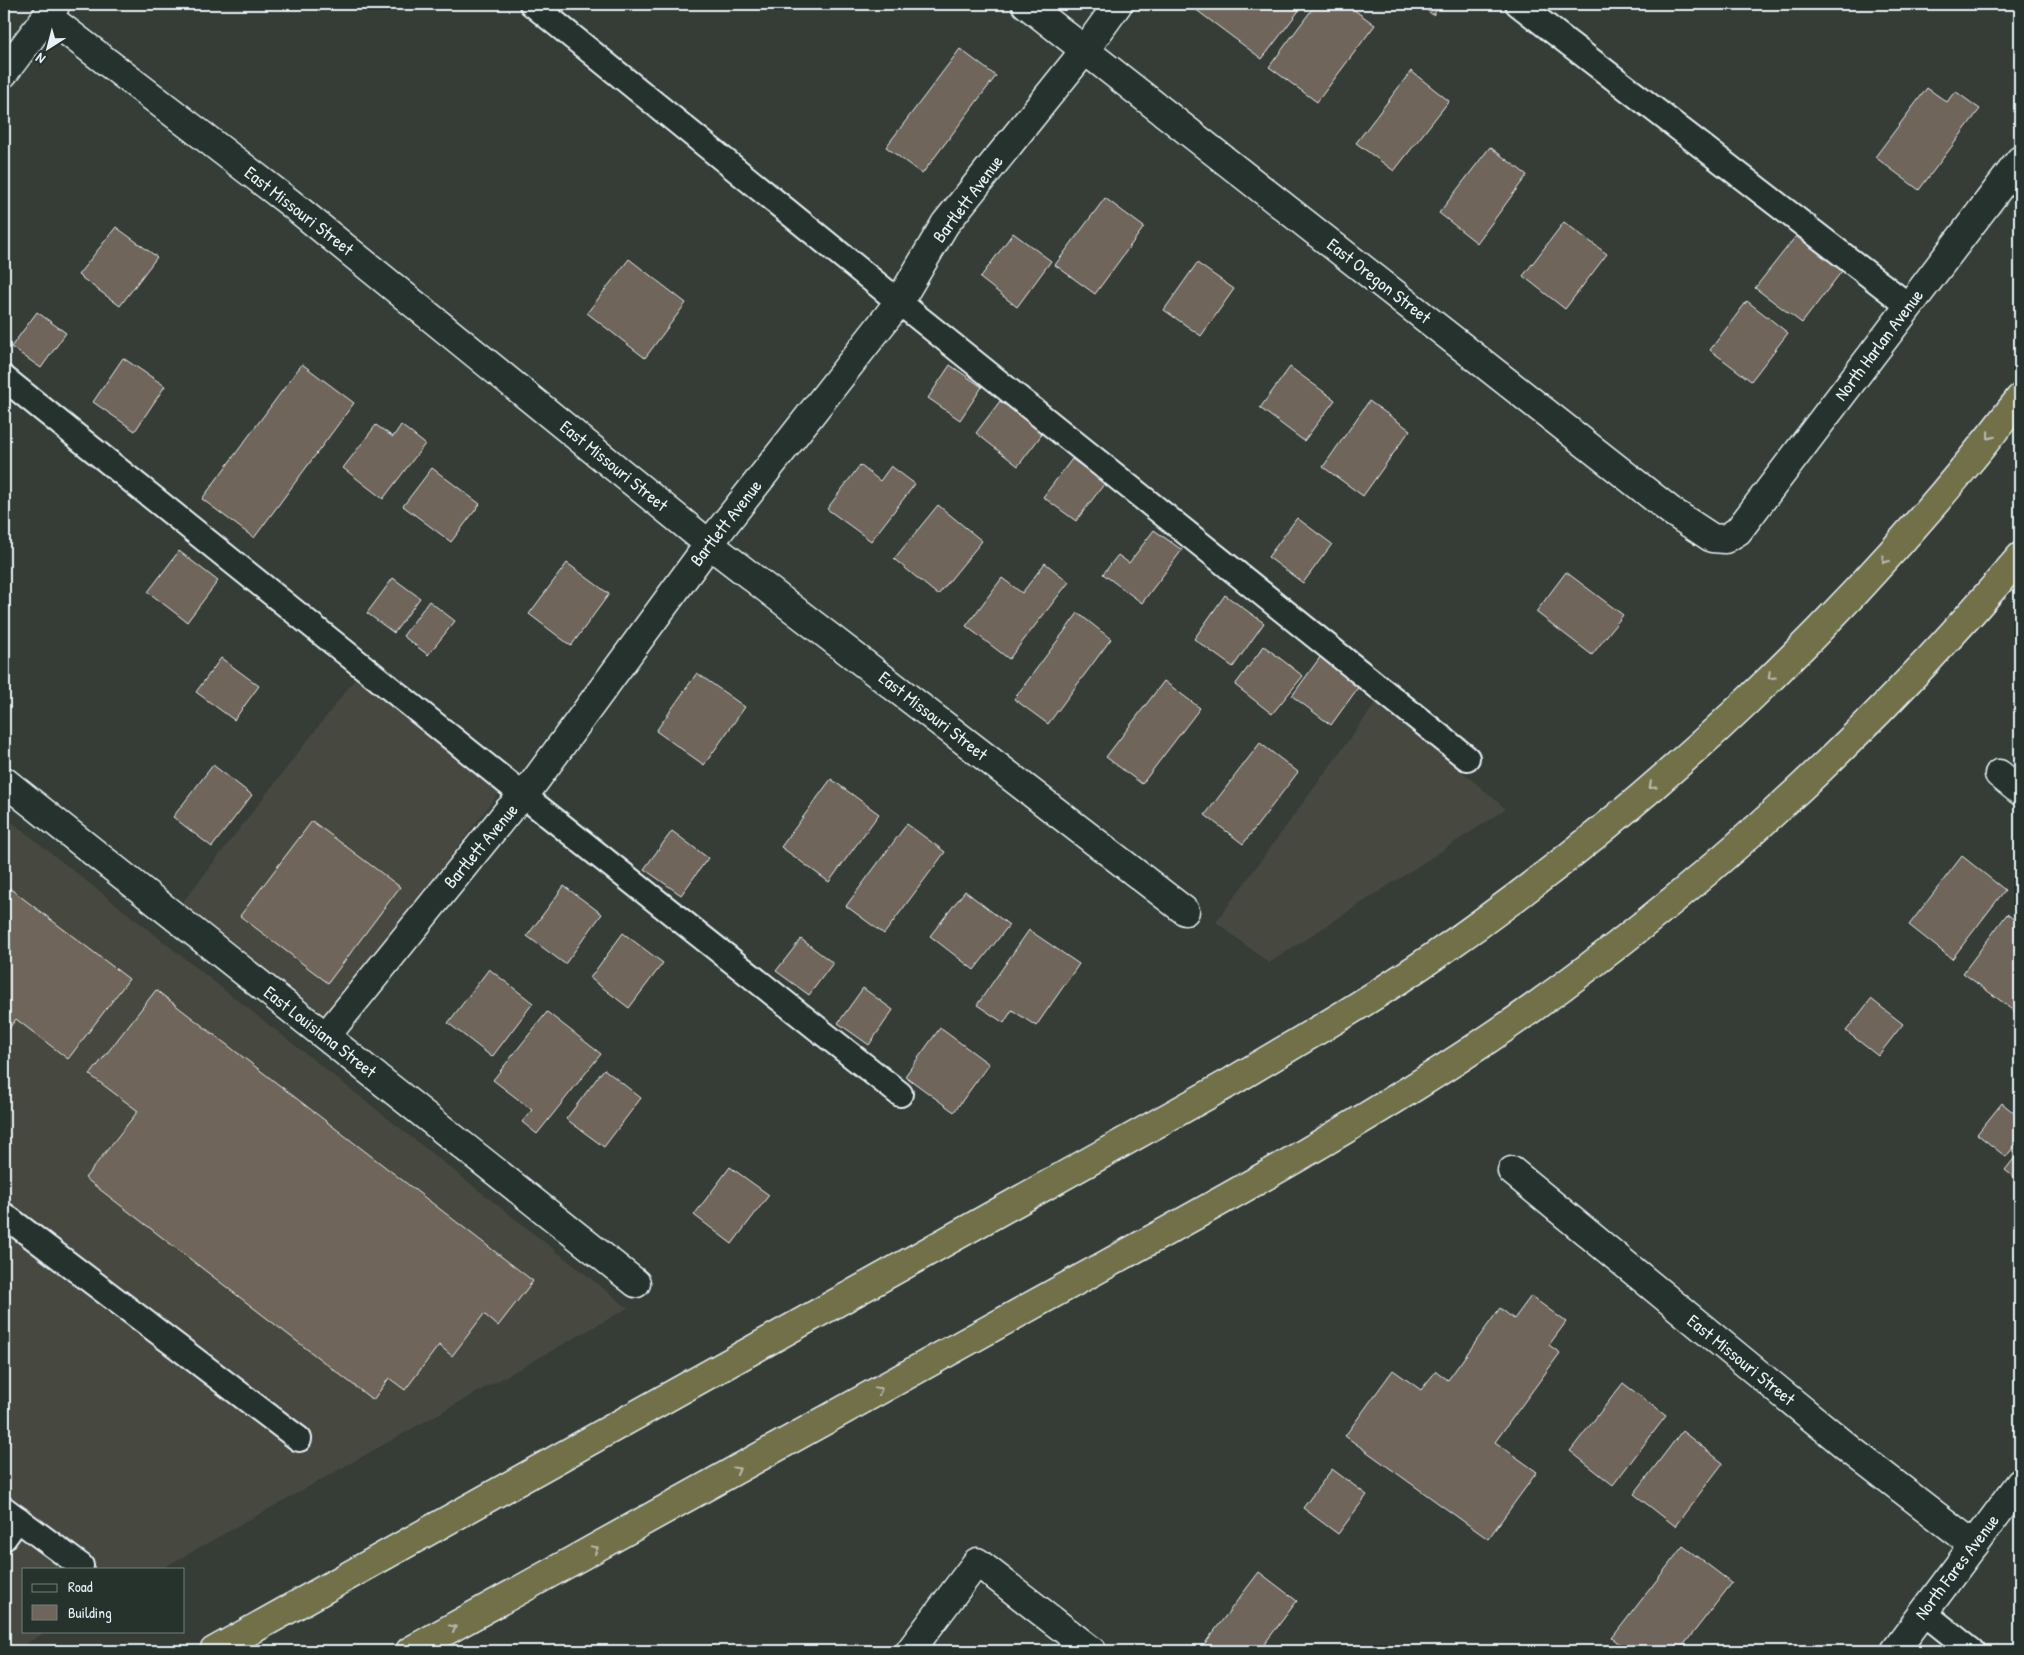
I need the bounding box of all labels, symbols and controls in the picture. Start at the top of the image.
north arrow [22,22,72,72]
text: N [31,49,49,69]
street label: Bartlett Avenue [926,150,1009,248]
street label: East Missouri Street [239,160,360,262]
street label: East Oregon Street [1322,232,1437,330]
street label: North Harlan Avenue [1828,284,1929,406]
street label: East Missouri Street [555,414,674,517]
one-way arrow [1988,430,1996,439]
street label: Bartlett Avenue [684,474,767,571]
one-way arrow [1882,554,1891,563]
street label: East Missouri Street [873,665,994,767]
one-way arrow [1768,670,1777,679]
one-way arrow [1649,780,1658,789]
street label: Bartlett Avenue [438,798,523,893]
street label: East Louisiana Street [259,980,383,1084]
street label: East Missouri Street [1682,1308,1801,1411]
one-way arrow [874,1387,883,1397]
one-way arrow [732,1466,741,1476]
street label: North Fares Avenue [1909,1509,2005,1625]
one-way arrow [590,1545,599,1555]
legend [22,1568,185,1632]
text: Road [68,1576,93,1597]
text: Building [68,1602,112,1623]
one-way arrow [448,1624,457,1634]

